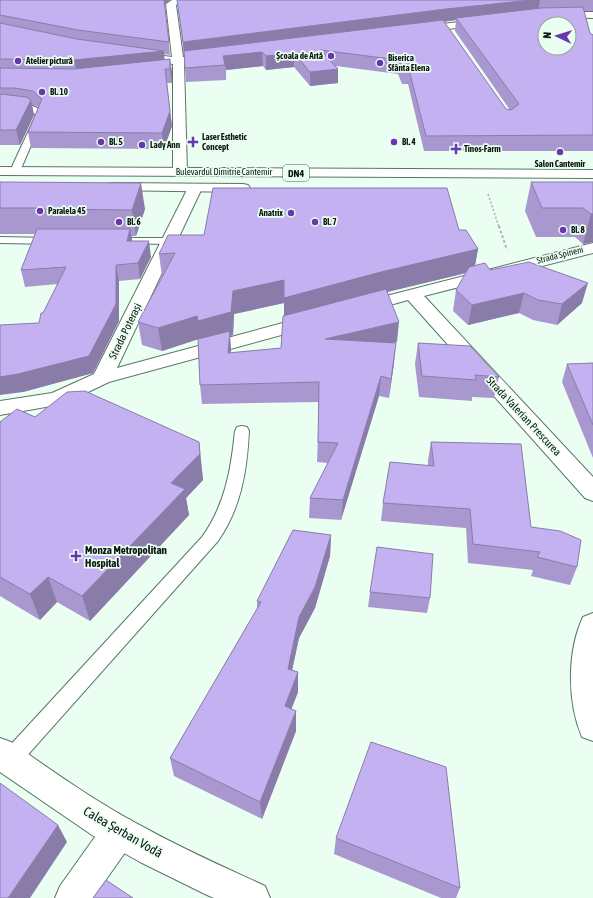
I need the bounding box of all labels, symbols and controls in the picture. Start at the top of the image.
north arrow [537,16,577,56]
text: N [541,32,553,39]
place label: Școala de Artă [276,51,323,61]
marker: Școala de Artă [326,51,336,61]
place label: Biserica Sfânta Elena [388,53,430,73]
marker: Atelier pictură [13,56,23,66]
place label: Atelier pictură [25,56,73,66]
marker: Biserica Sfânta Elena [375,58,385,68]
marker: Bl. 10 [37,87,47,97]
place label: Bl. 10 [50,87,68,97]
place label: Laser Esthetic Concept [202,132,248,152]
marker: Laser Esthetic Concept [187,136,199,148]
marker: Bl. 5 [96,137,106,147]
place label: Bl. 5 [109,137,123,147]
marker: Bl. 4 [389,137,399,147]
place label: Bl. 4 [402,137,416,147]
marker: Lady Ann [137,140,147,150]
place label: Lady Ann [150,140,181,150]
marker: Tinos-Farm [451,144,461,154]
place label: Tinos-Farm [464,144,501,154]
marker: Salon Cantemir [555,147,565,157]
place label: Salon Cantemir [535,159,586,169]
road number: DN4 [283,165,309,181]
street label: Bulevardul Dimitrie Cantemir [176,167,272,177]
marker: Paralela 45 [35,206,45,216]
place label: Paralela 45 [48,206,86,216]
place label: Anatrix [258,208,283,218]
marker: Anatrix [286,208,296,218]
marker: Bl. 6 [114,217,124,227]
place label: Bl. 6 [127,217,141,227]
marker: Bl. 7 [310,217,320,227]
place label: Bl. 7 [323,217,337,227]
marker: Bl. 8 [558,225,568,235]
place label: Bl. 8 [571,225,585,235]
street label: Strada Spineni [536,244,584,266]
street label: Strada Poterași [106,301,144,361]
street label: Strada Valerian Prescurea [484,374,564,458]
place label: Monza Metropolitan Hospital [85,544,167,569]
marker: Monza Metropolitan Hospital [70,550,82,562]
street label: Calea Șerban Vodă [81,803,165,861]

